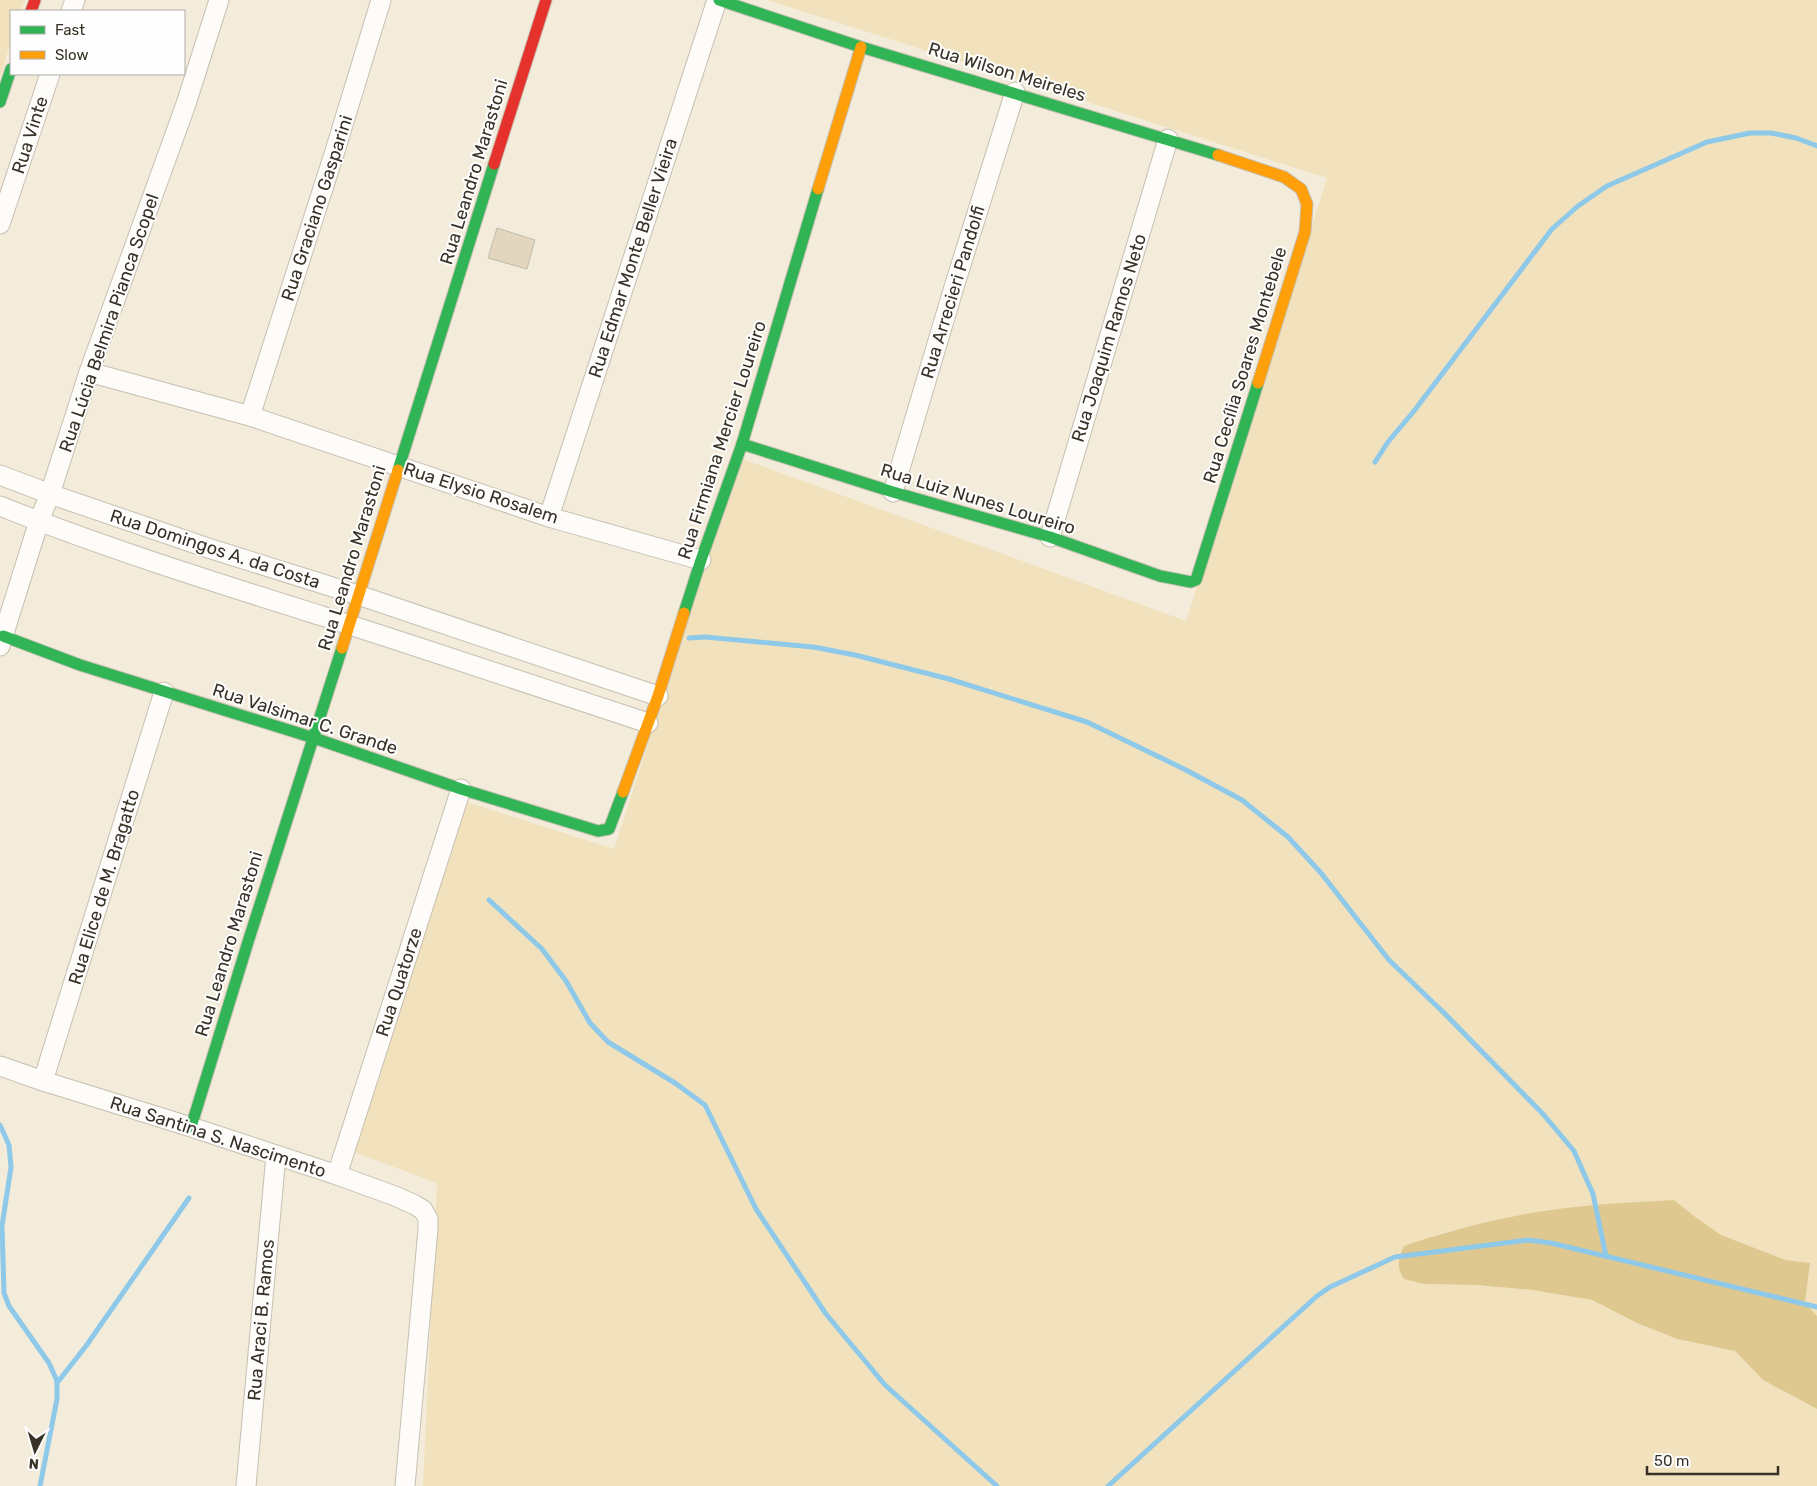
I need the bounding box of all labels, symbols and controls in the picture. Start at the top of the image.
legend [10,10,185,75]
text: Fast [55,21,85,39]
street label: Rua Wilson Meireles [925,38,1089,106]
text: Slow [55,46,88,64]
street label: Rua Leandro Marastoni [435,77,513,267]
street label: Rua Vinte [7,93,53,177]
street label: Rua Graciano Gasparini [277,112,357,304]
street label: Rua Edmar Monte Beller Vieira [584,135,682,381]
street label: Rua Lúcia Belmira Pianca Scopel [54,191,164,455]
street label: Rua Arrecieri Pandolfi [916,203,990,381]
street label: Rua Joaquim Ramos Neto [1067,231,1151,445]
street label: Rua Cecília Soares Montebele [1199,244,1291,486]
street label: Rua Firmiana Mercier Loureiro [673,318,771,562]
street label: Rua Elysio Rosalem [401,458,561,528]
street label: Rua Luiz Nunes Loureiro [878,459,1078,539]
street label: Rua Leandro Marastoni [313,463,391,653]
street label: Rua Domingos A. da Costa [107,505,323,593]
street label: Rua Valsimar C. Grande [210,679,400,759]
street label: Rua Elice de M. Bragatto [64,787,144,987]
street label: Rua Leandro Marastoni [190,849,268,1039]
street label: Rua Quatorze [371,925,427,1039]
street label: Rua Santina S. Nascimento [107,1092,329,1182]
street label: Rua Araci B. Ramos [243,1238,279,1402]
north arrow [10,1426,60,1476]
scale bar [1647,1444,1778,1476]
text: 50 m [1654,1452,1689,1470]
text: N [28,1455,40,1472]

